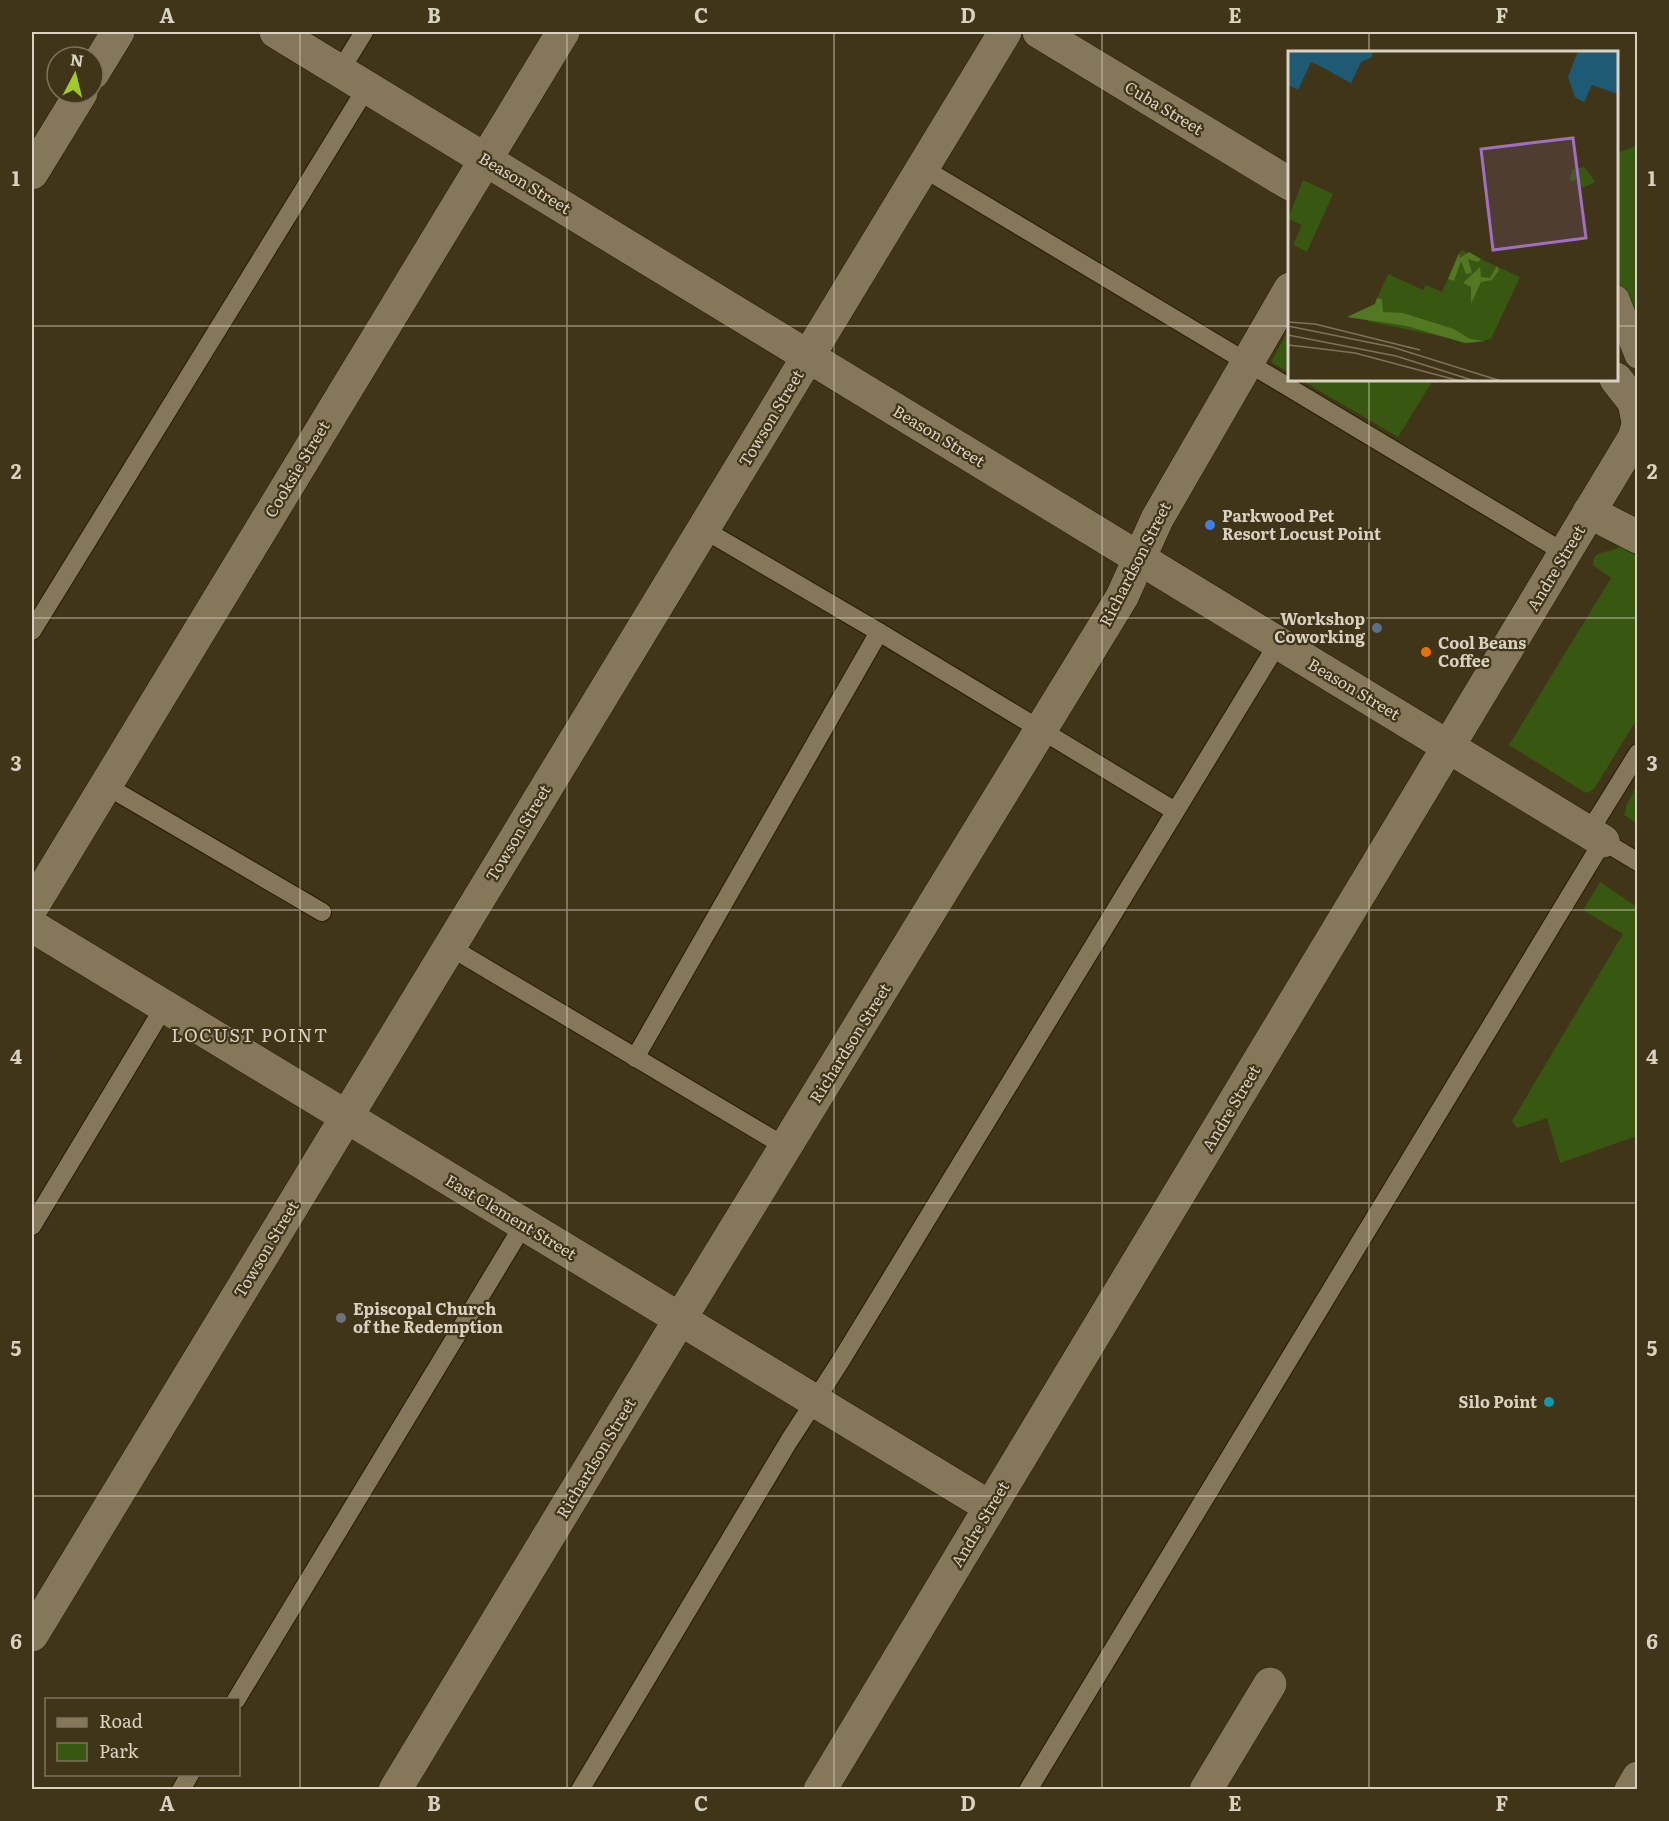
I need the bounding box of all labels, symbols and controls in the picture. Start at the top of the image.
text: A [159,0,175,29]
text: B [427,0,441,29]
text: C [694,0,708,29]
text: D [960,0,976,29]
text: E [1228,0,1242,29]
text: F [1496,0,1509,29]
north arrow [45,45,105,105]
text: N [69,46,85,72]
inset map [1288,51,1618,381]
street label: Cuba Street [1121,74,1209,140]
street label: Beason Street [475,145,576,219]
text: 1 [12,162,20,192]
text: 1 [1648,162,1656,192]
street label: Towson Street [732,364,809,471]
street label: Beason Street [889,398,990,472]
street label: Cooksie Street [258,415,335,522]
text: 2 [11,455,22,485]
text: 2 [1647,455,1658,485]
street label: Richardson Street [1092,497,1176,630]
place label: Parkwood Pet Resort Locust Point [1222,503,1381,545]
marker: Parkwood Pet Resort Locust Point [1203,518,1217,532]
street label: Andre Street [1520,520,1591,615]
place label: Workshop Coworking [1274,606,1365,648]
marker: Workshop Coworking [1370,621,1384,635]
place label: Cool Beans Coffee [1438,630,1526,672]
marker: Cool Beans Coffee [1419,645,1433,659]
street label: Beason Street [1304,651,1405,725]
text: 3 [10,747,22,777]
text: 3 [1646,747,1658,777]
street label: Towson Street [479,779,556,886]
street label: Richardson Street [803,978,896,1107]
district label: LOCUST POINT [171,1021,329,1048]
text: 4 [10,1040,22,1070]
text: 4 [1646,1040,1658,1070]
street label: Andre Street [1195,1060,1266,1155]
street label: East Clement Street [442,1168,582,1265]
street label: Towson Street [227,1195,304,1302]
place label: Episcopal Church of the Redemption [353,1296,503,1338]
marker: Episcopal Church of the Redemption [334,1311,348,1325]
text: 5 [11,1332,22,1362]
text: 5 [1647,1332,1658,1362]
place label: Silo Point [1459,1389,1537,1413]
street label: Richardson Street [550,1392,641,1522]
marker: Silo Point [1542,1395,1556,1409]
street label: Andre Street [944,1476,1015,1571]
text: 6 [10,1625,22,1655]
text: 6 [1646,1625,1658,1655]
legend [45,1698,240,1776]
text: Road [99,1707,143,1734]
text: Park [99,1737,140,1764]
text: A [159,1787,175,1817]
text: B [427,1787,441,1817]
text: C [694,1787,708,1817]
text: D [960,1787,976,1817]
text: E [1228,1787,1242,1817]
text: F [1496,1787,1509,1817]

